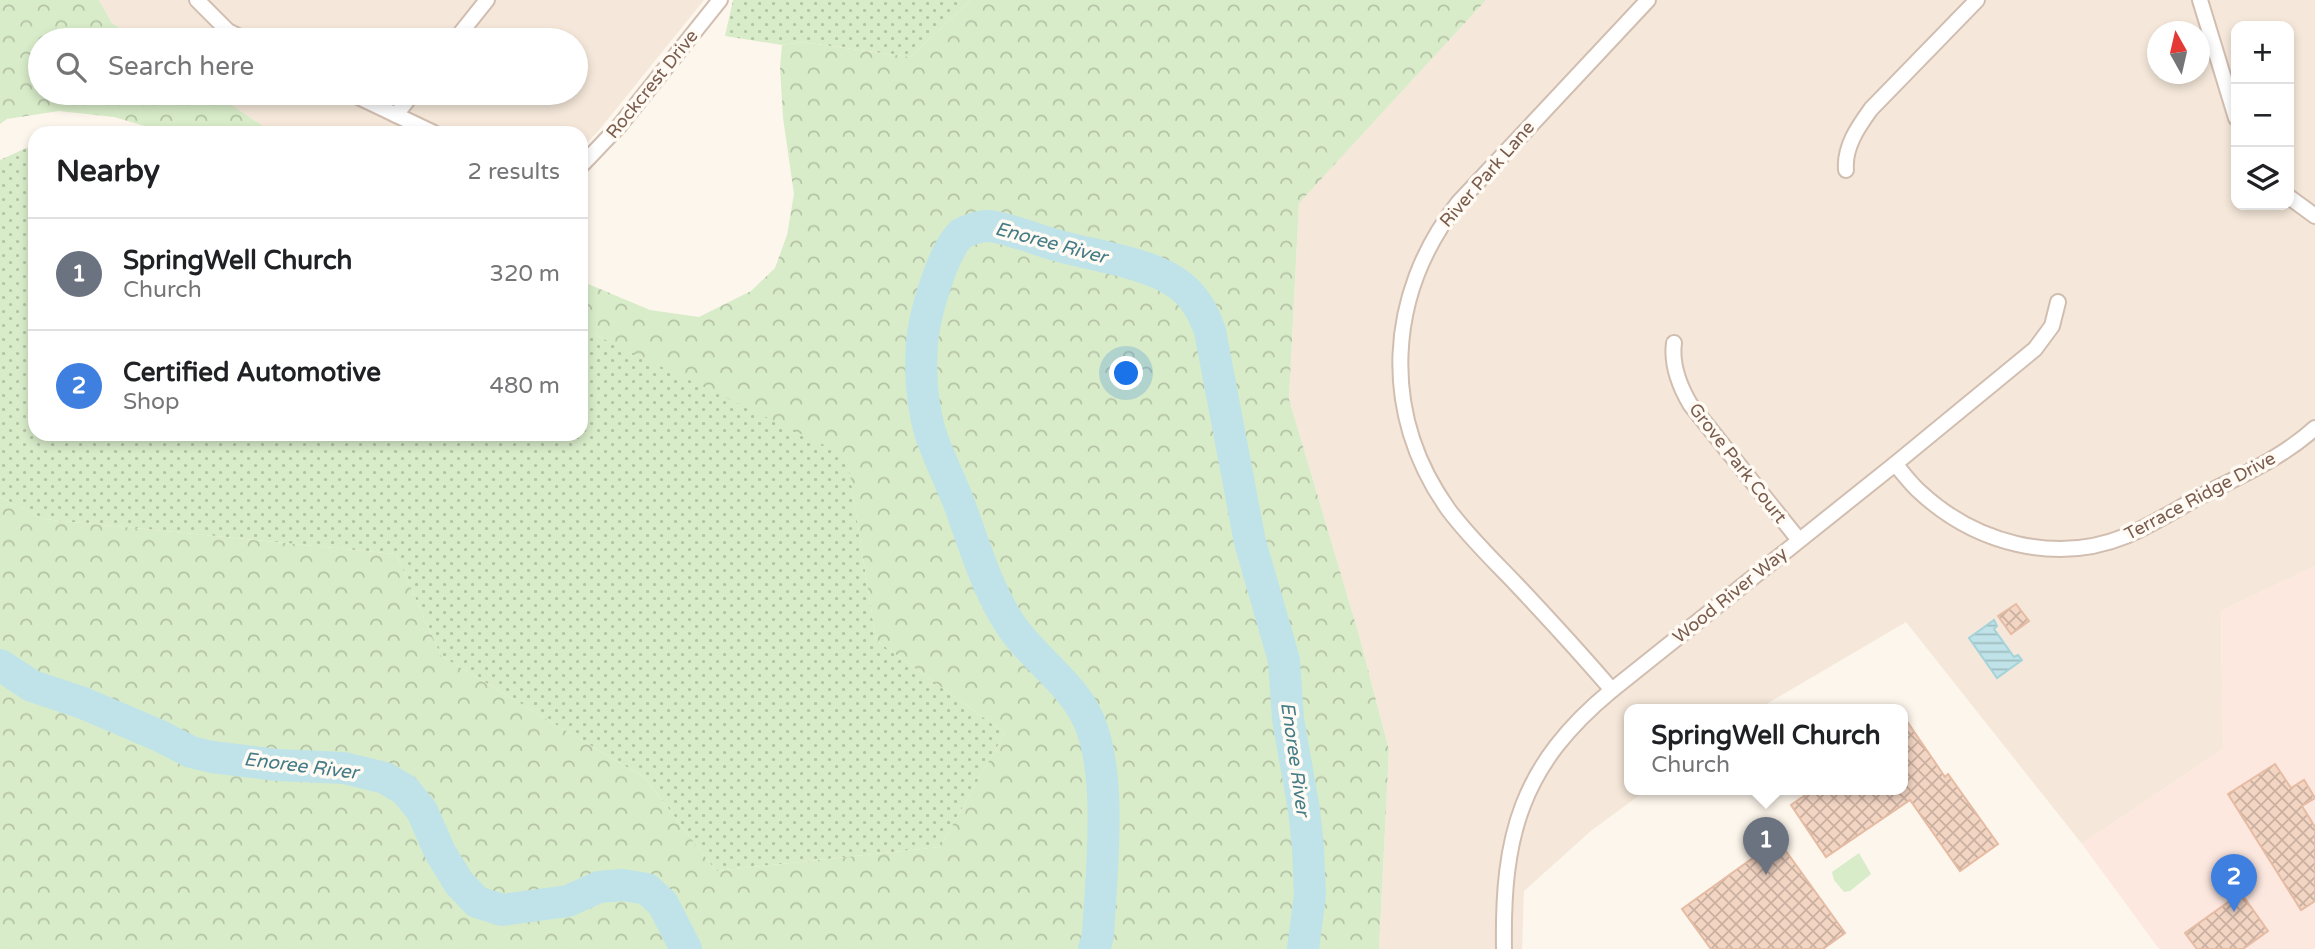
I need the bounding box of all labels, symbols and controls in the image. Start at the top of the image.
north arrow [2147,21,2210,84]
map controls [2231,21,2294,210]
button: + [2231,21,2294,84]
street label: Rockcrest Drive [601,25,703,143]
search box [28,28,588,105]
icon: search [52,48,90,86]
text: Search here [108,51,254,82]
button: − [2231,84,2294,147]
street label: River Park Lane [1435,117,1539,231]
button: layers [2231,147,2294,210]
text: Nearby [56,153,160,190]
text: 2 results [467,158,560,186]
water label: Enoree River [993,218,1112,269]
text: SpringWell Church [123,245,352,276]
text: 1 [72,260,86,288]
text: 320 m [490,260,560,288]
text: Church [123,276,202,304]
your location [1109,356,1143,390]
text: Certified Automotive [123,357,381,388]
text: 2 [72,372,86,400]
text: 480 m [490,372,560,400]
text: Shop [123,388,180,416]
street label: Grove Park Court [1684,399,1792,528]
street label: Terrace Ridge Drive [2121,447,2279,545]
street label: Wood River Way [1668,542,1792,648]
water label: Enoree River [1276,701,1314,820]
popup [1624,704,1908,795]
text: SpringWell Church [1651,720,1881,751]
water label: Enoree River [243,748,362,784]
text: Church [1651,751,1730,779]
pin: 1 [1743,817,1789,875]
pin: 2 [2211,854,2257,912]

